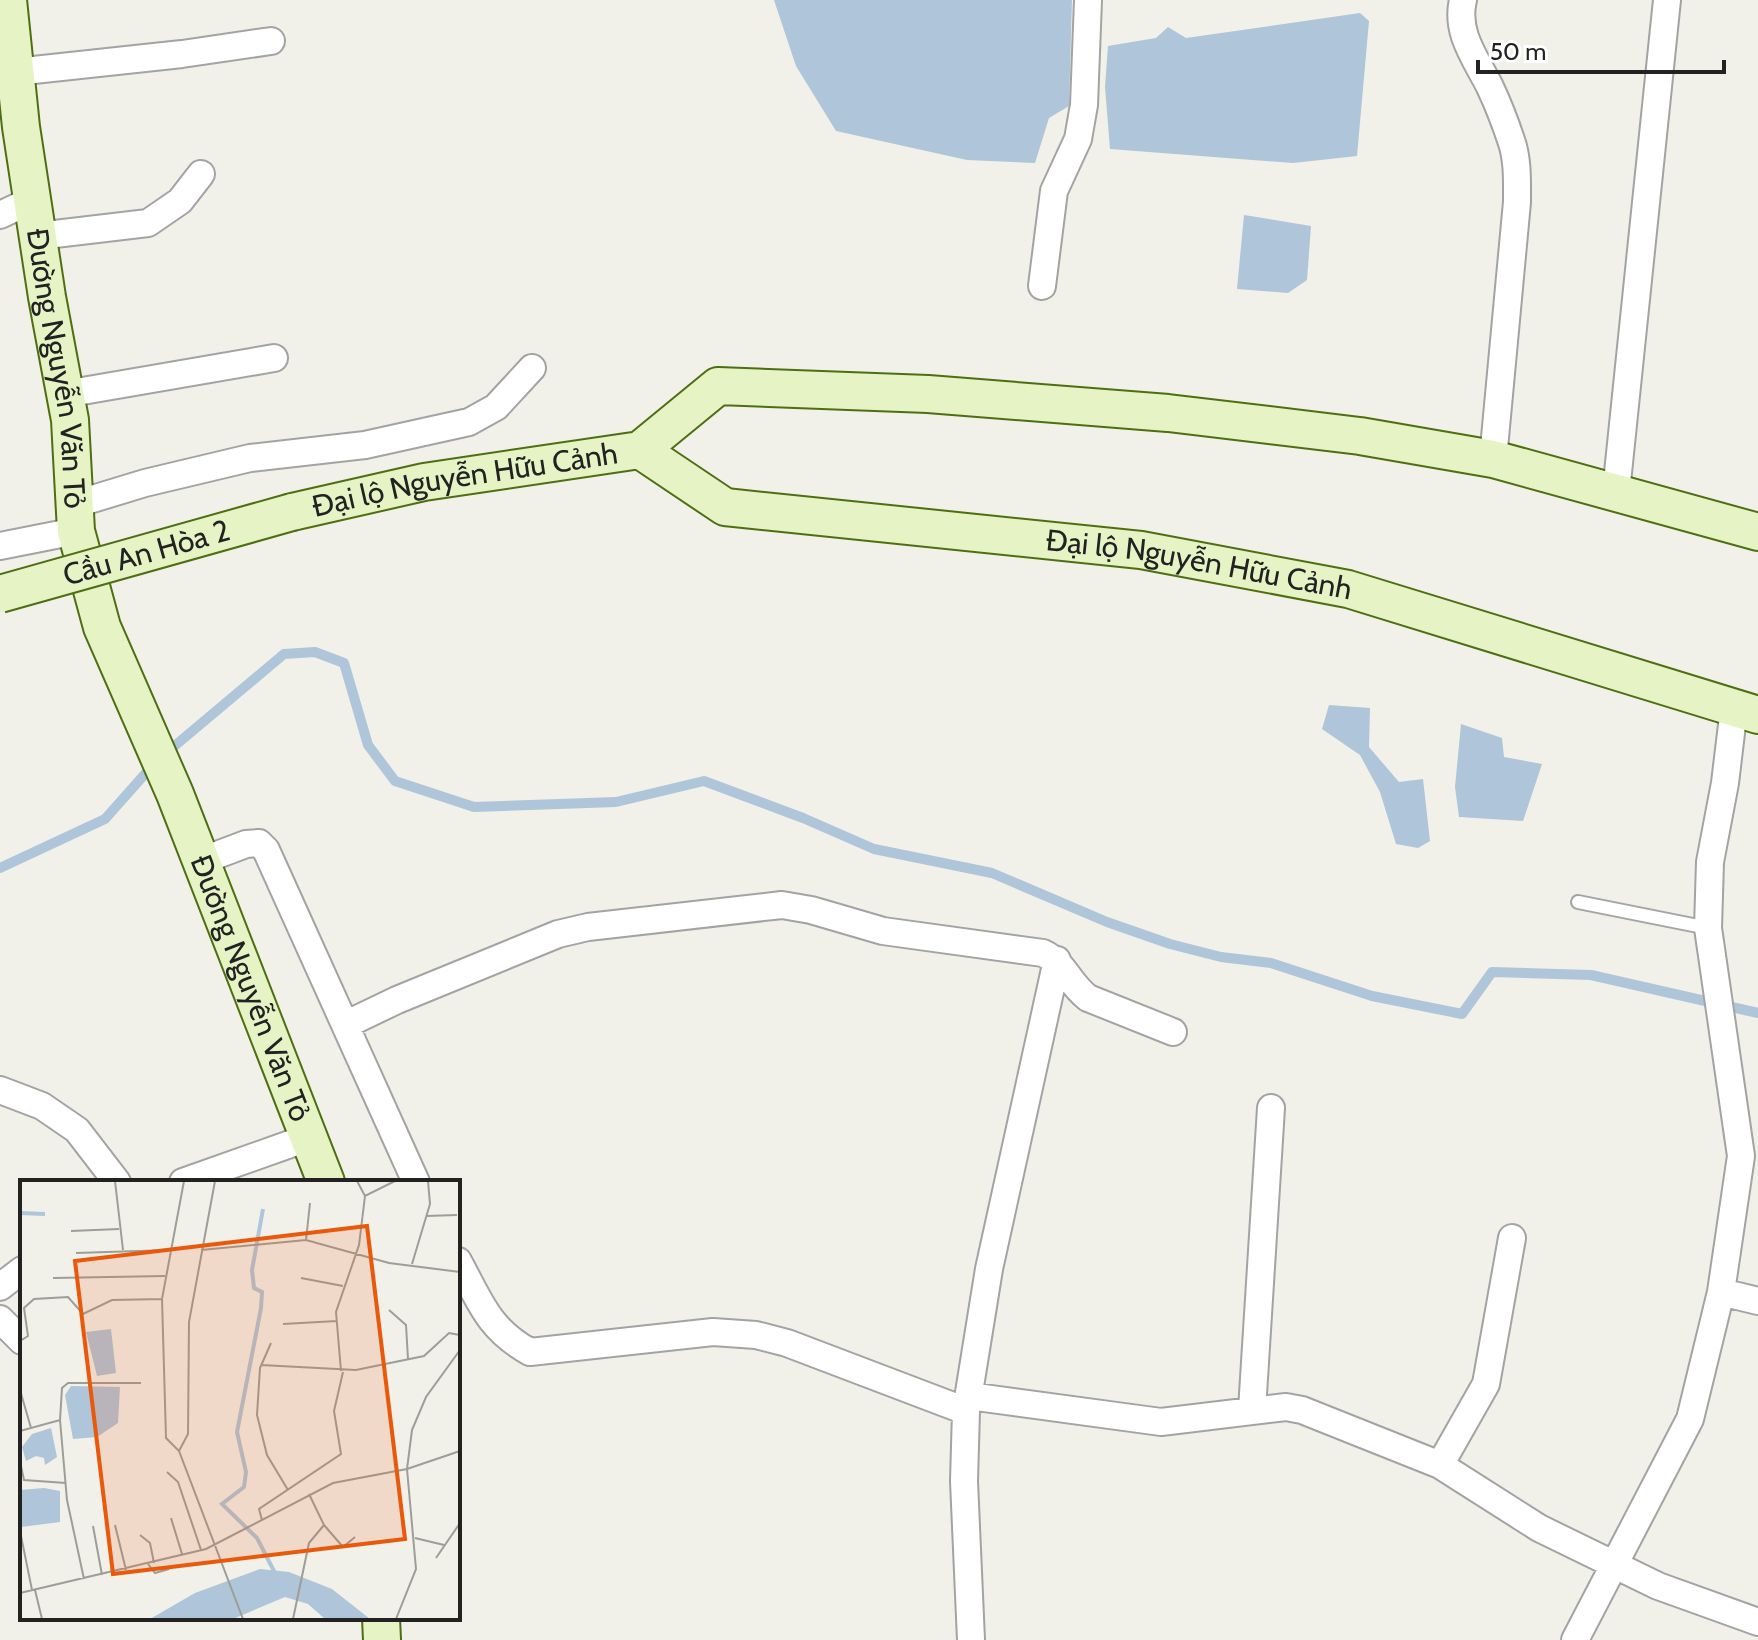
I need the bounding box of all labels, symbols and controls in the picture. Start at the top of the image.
scale bar [1478,24,1724,74]
text: 50 m [1490,37,1546,66]
street label: Đường Nguyễn Văn Tỏ [19,226,94,510]
street label: Đại lộ Nguyễn Hữu Cảnh [308,435,620,525]
street label: Cầu An Hòa 2 [59,511,234,593]
street label: Đại lộ Nguyễn Hữu Cảnh [1044,521,1355,607]
street label: Đường Nguyễn Văn Tỏ [182,849,320,1127]
inset map [20,1180,460,1620]

